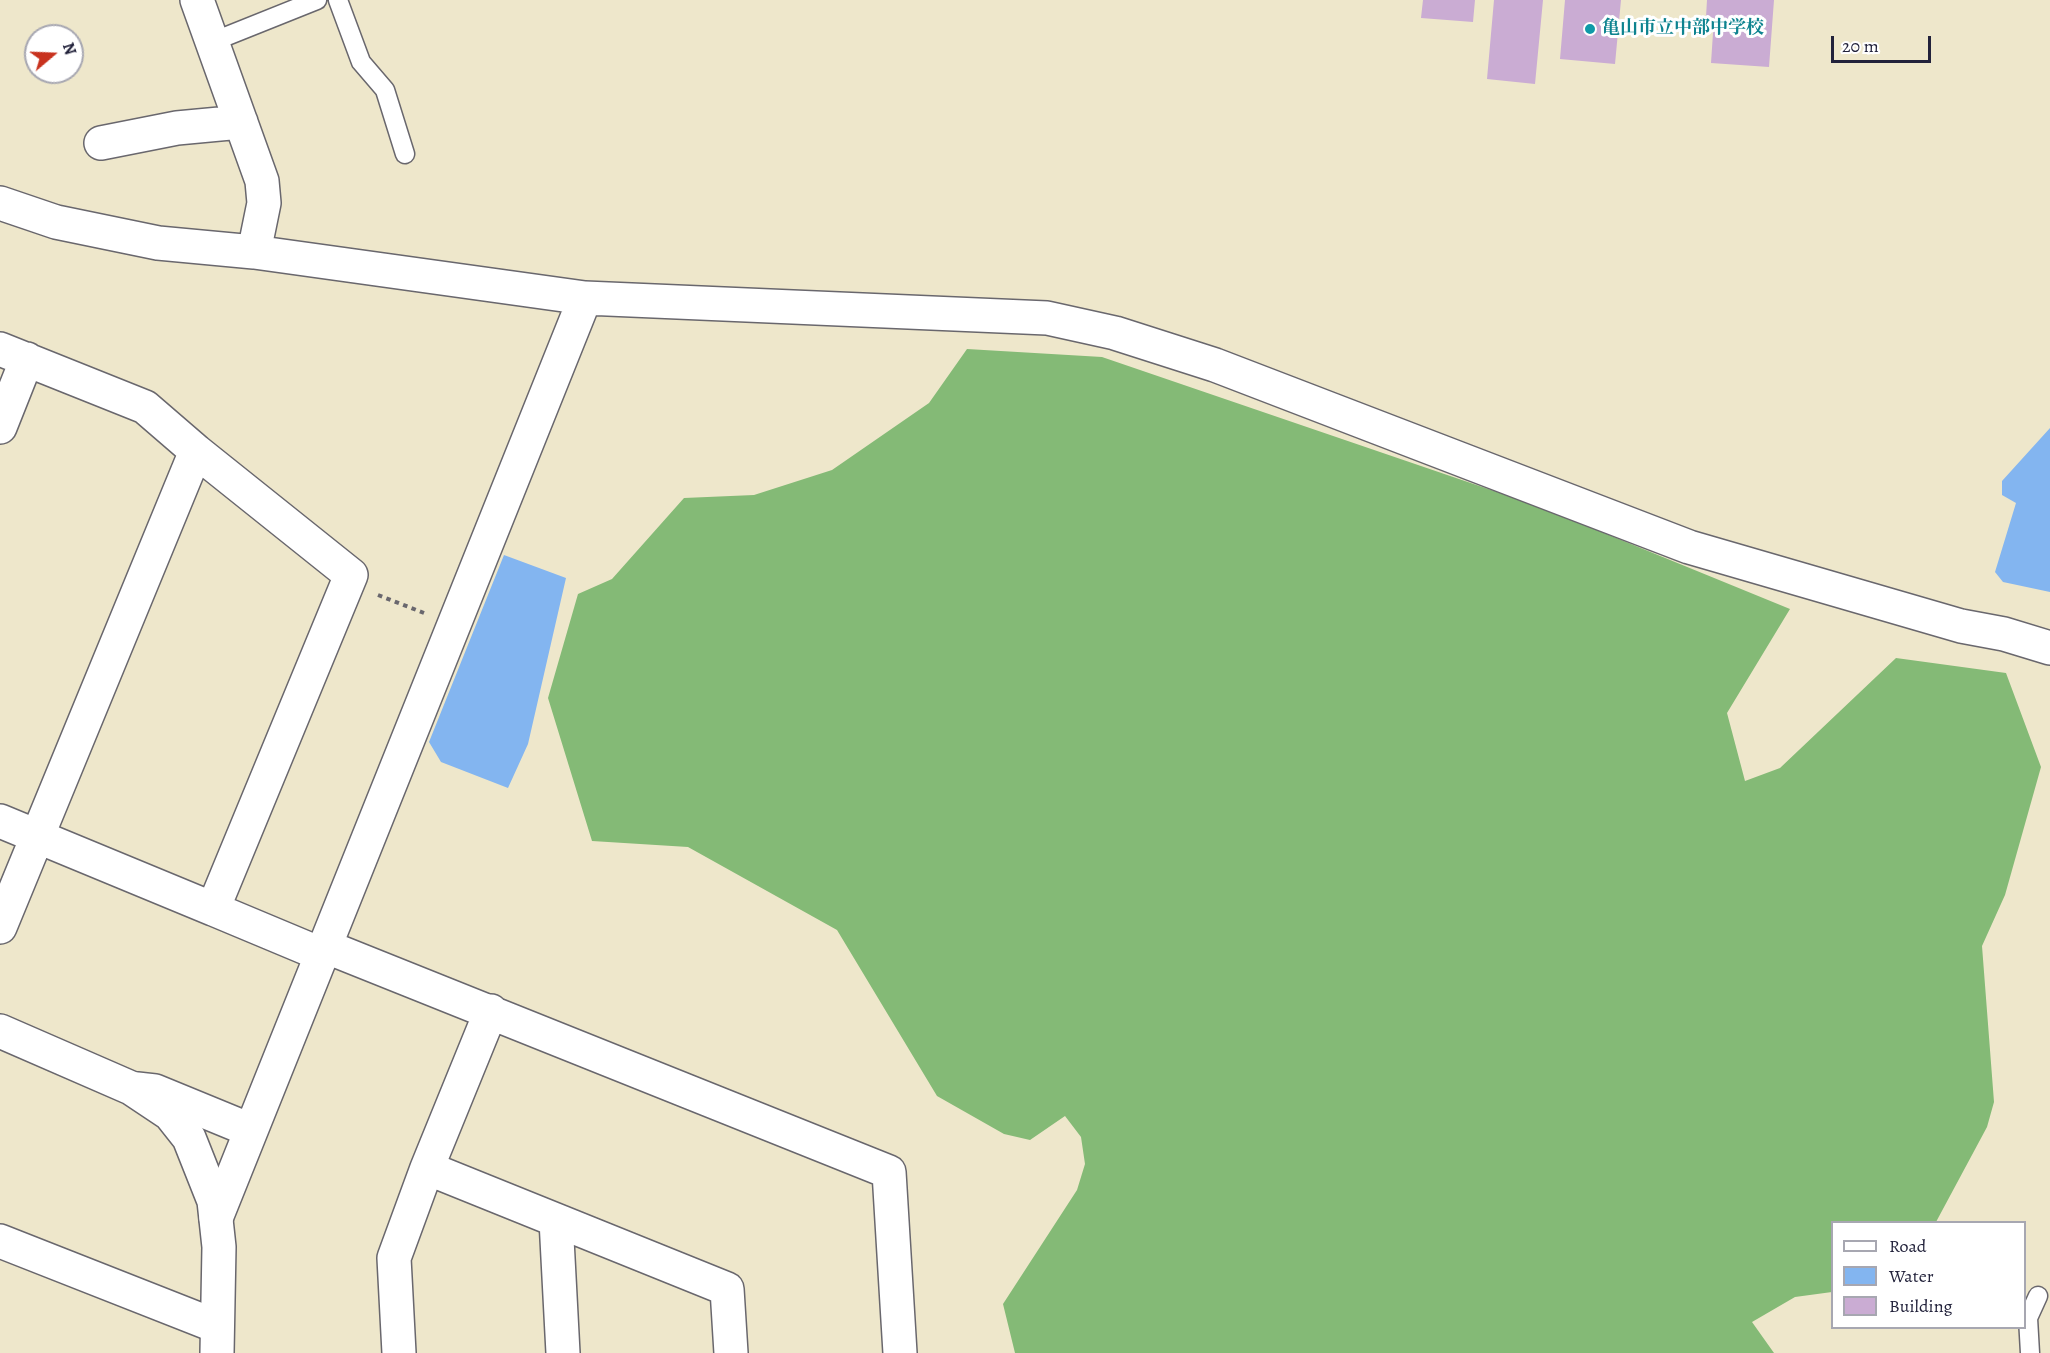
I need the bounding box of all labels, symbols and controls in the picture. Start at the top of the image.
place label: 亀山市立中部中学校 [1602,18,1764,40]
marker: 亀山市立中部中学校 [1583,22,1597,36]
north arrow [24,24,84,84]
scale bar [1834,24,1934,62]
text: 20 m [1842,34,1879,58]
text: N [57,40,81,58]
legend [1831,1221,2026,1329]
text: Road [1889,1234,1926,1258]
text: Water [1889,1264,1934,1288]
text: Building [1889,1294,1953,1318]

